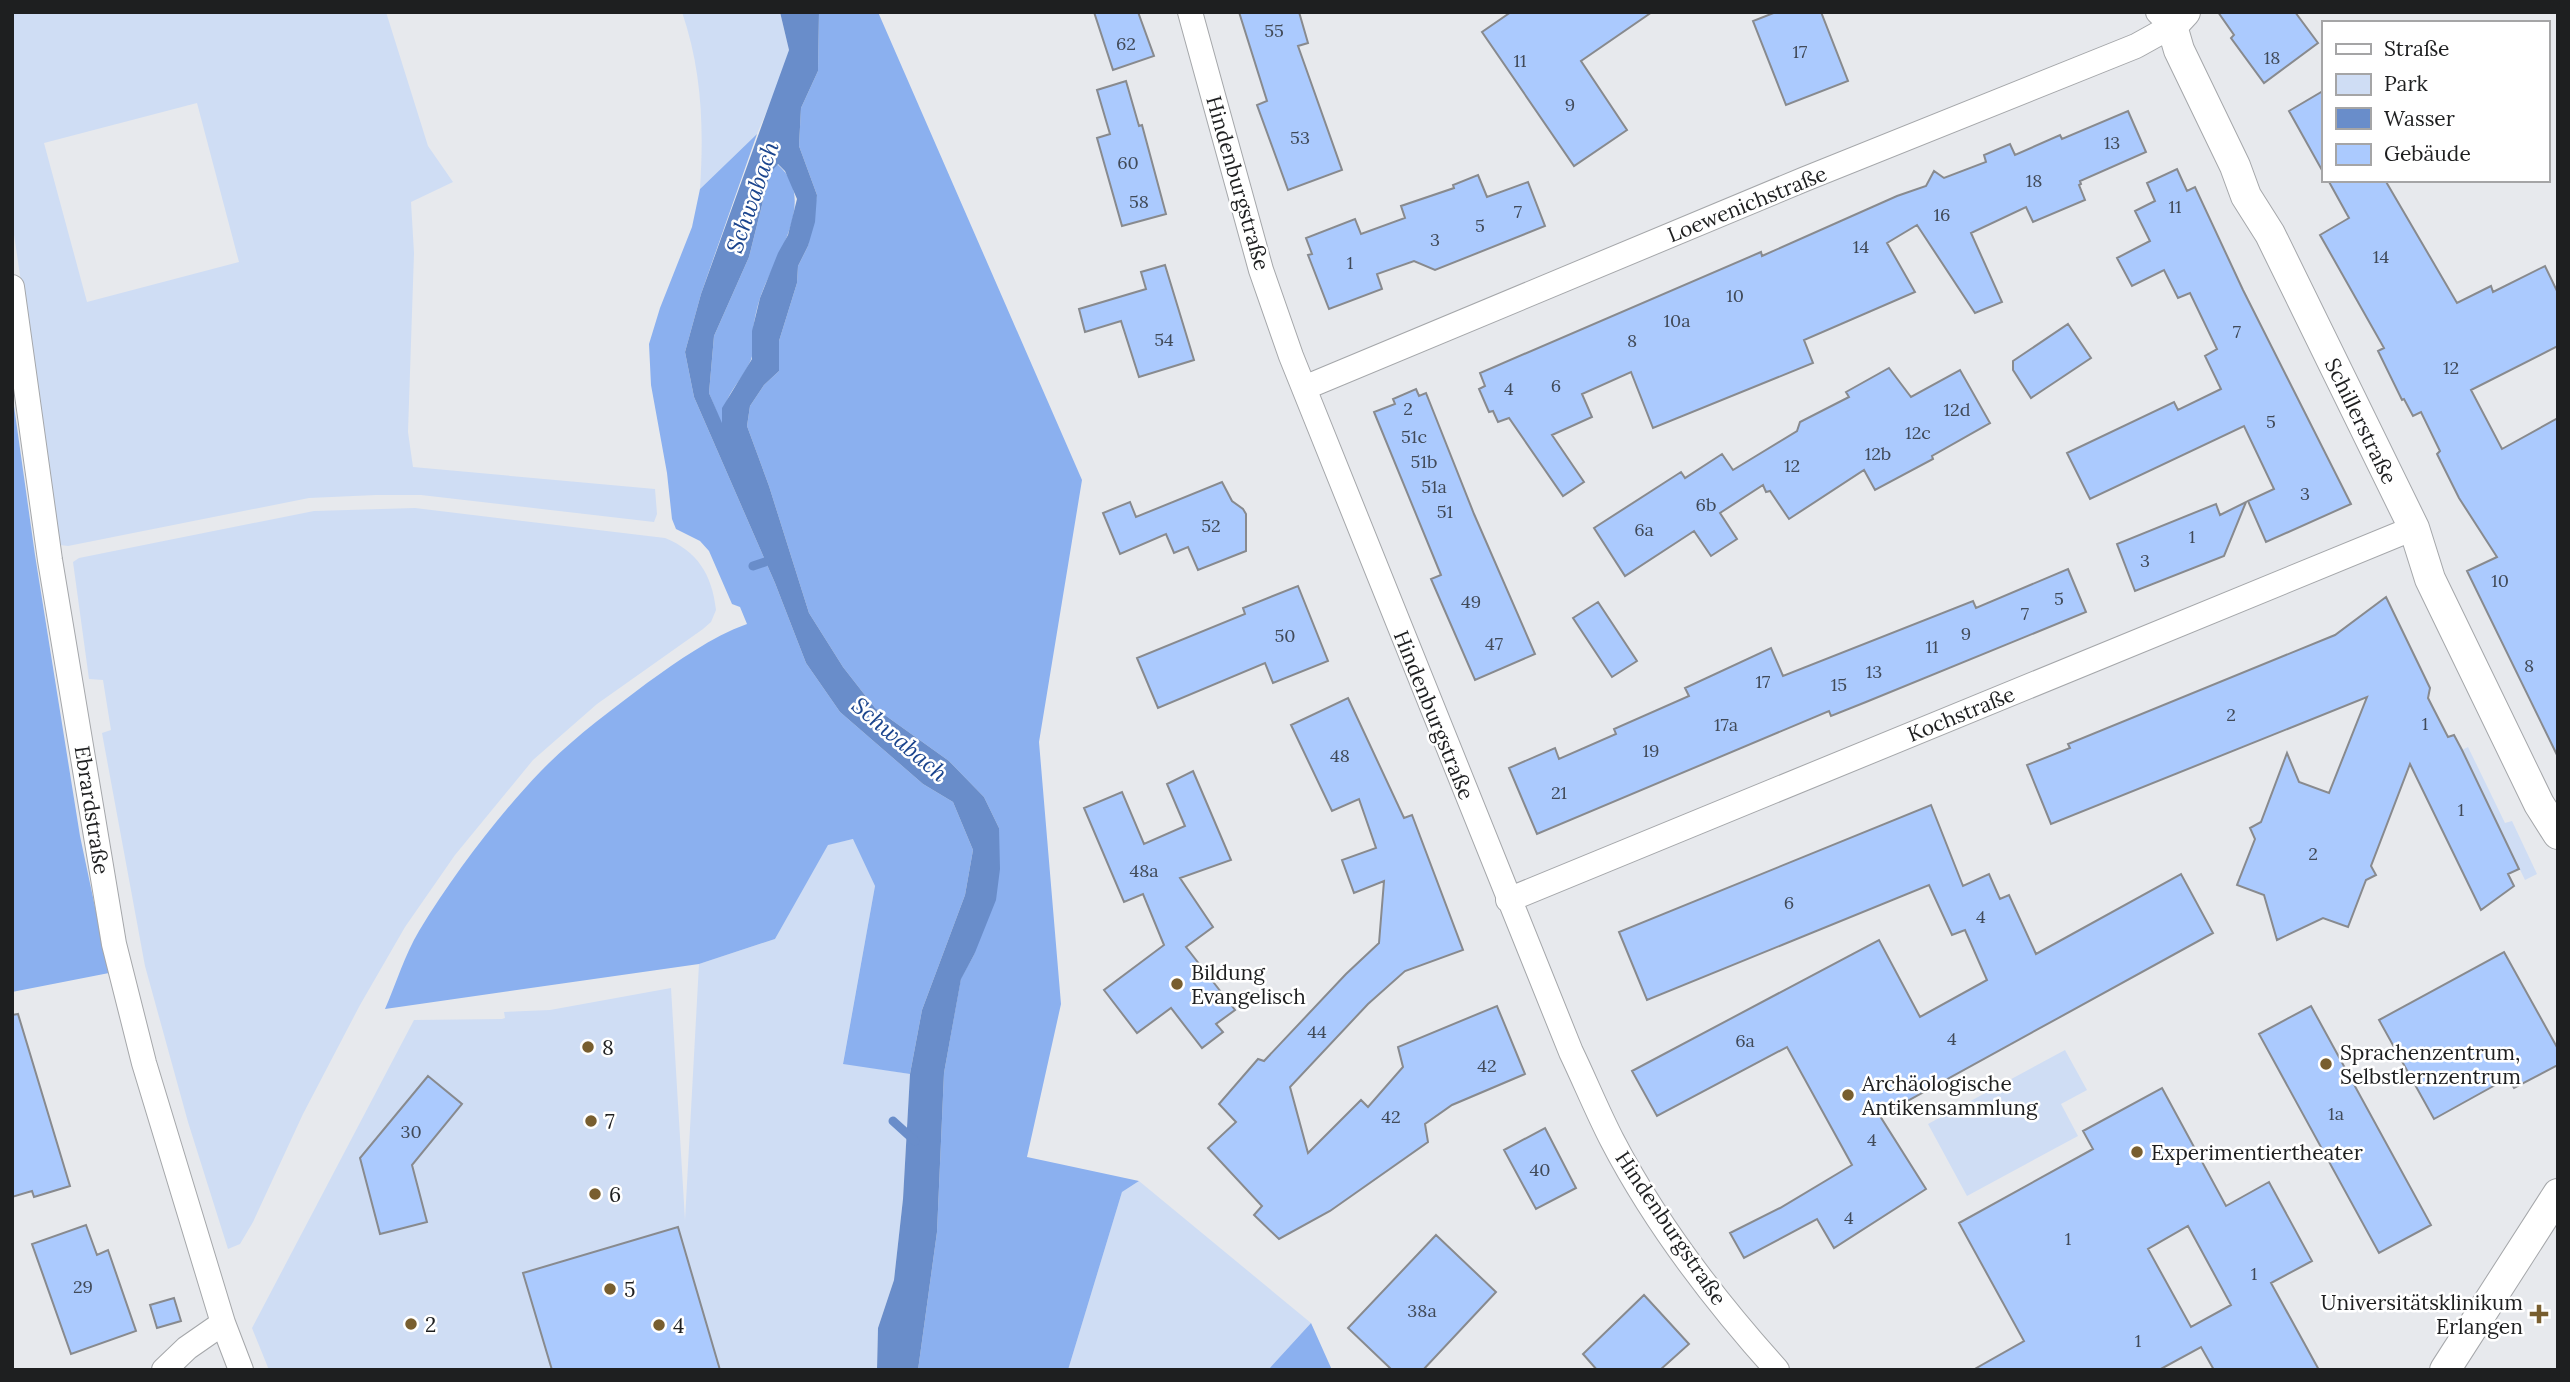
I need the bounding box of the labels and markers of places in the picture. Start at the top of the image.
place label: Bildung Evangelisch [1191,959,1306,1010]
marker: Bildung Evangelisch [1169,976,1185,992]
place label: 8 [602,1034,614,1061]
marker: 8 [580,1039,596,1055]
place label: Sprachenzentrum, Selbstlernzentrum [2340,1039,2521,1090]
marker: Sprachenzentrum, Selbstlernzentrum [2318,1056,2334,1072]
place label: Archäologische Antikensammlung [1861,1070,2038,1121]
marker: Archäologische Antikensammlung [1840,1087,1856,1103]
place label: 7 [605,1108,615,1135]
marker: 7 [583,1113,599,1129]
place label: Experimentiertheater [2151,1139,2363,1166]
marker: Experimentiertheater [2129,1144,2145,1160]
place label: 6 [609,1181,621,1208]
marker: 6 [587,1186,603,1202]
place label: 5 [624,1276,635,1303]
marker: 5 [602,1281,618,1297]
place label: Universitätsklinikum Erlangen [2321,1289,2523,1340]
marker: Universitätsklinikum Erlangen [2529,1304,2549,1324]
place label: 2 [425,1311,436,1338]
place label: 4 [673,1312,684,1339]
marker: 2 [403,1316,419,1332]
marker: 4 [651,1317,667,1333]

